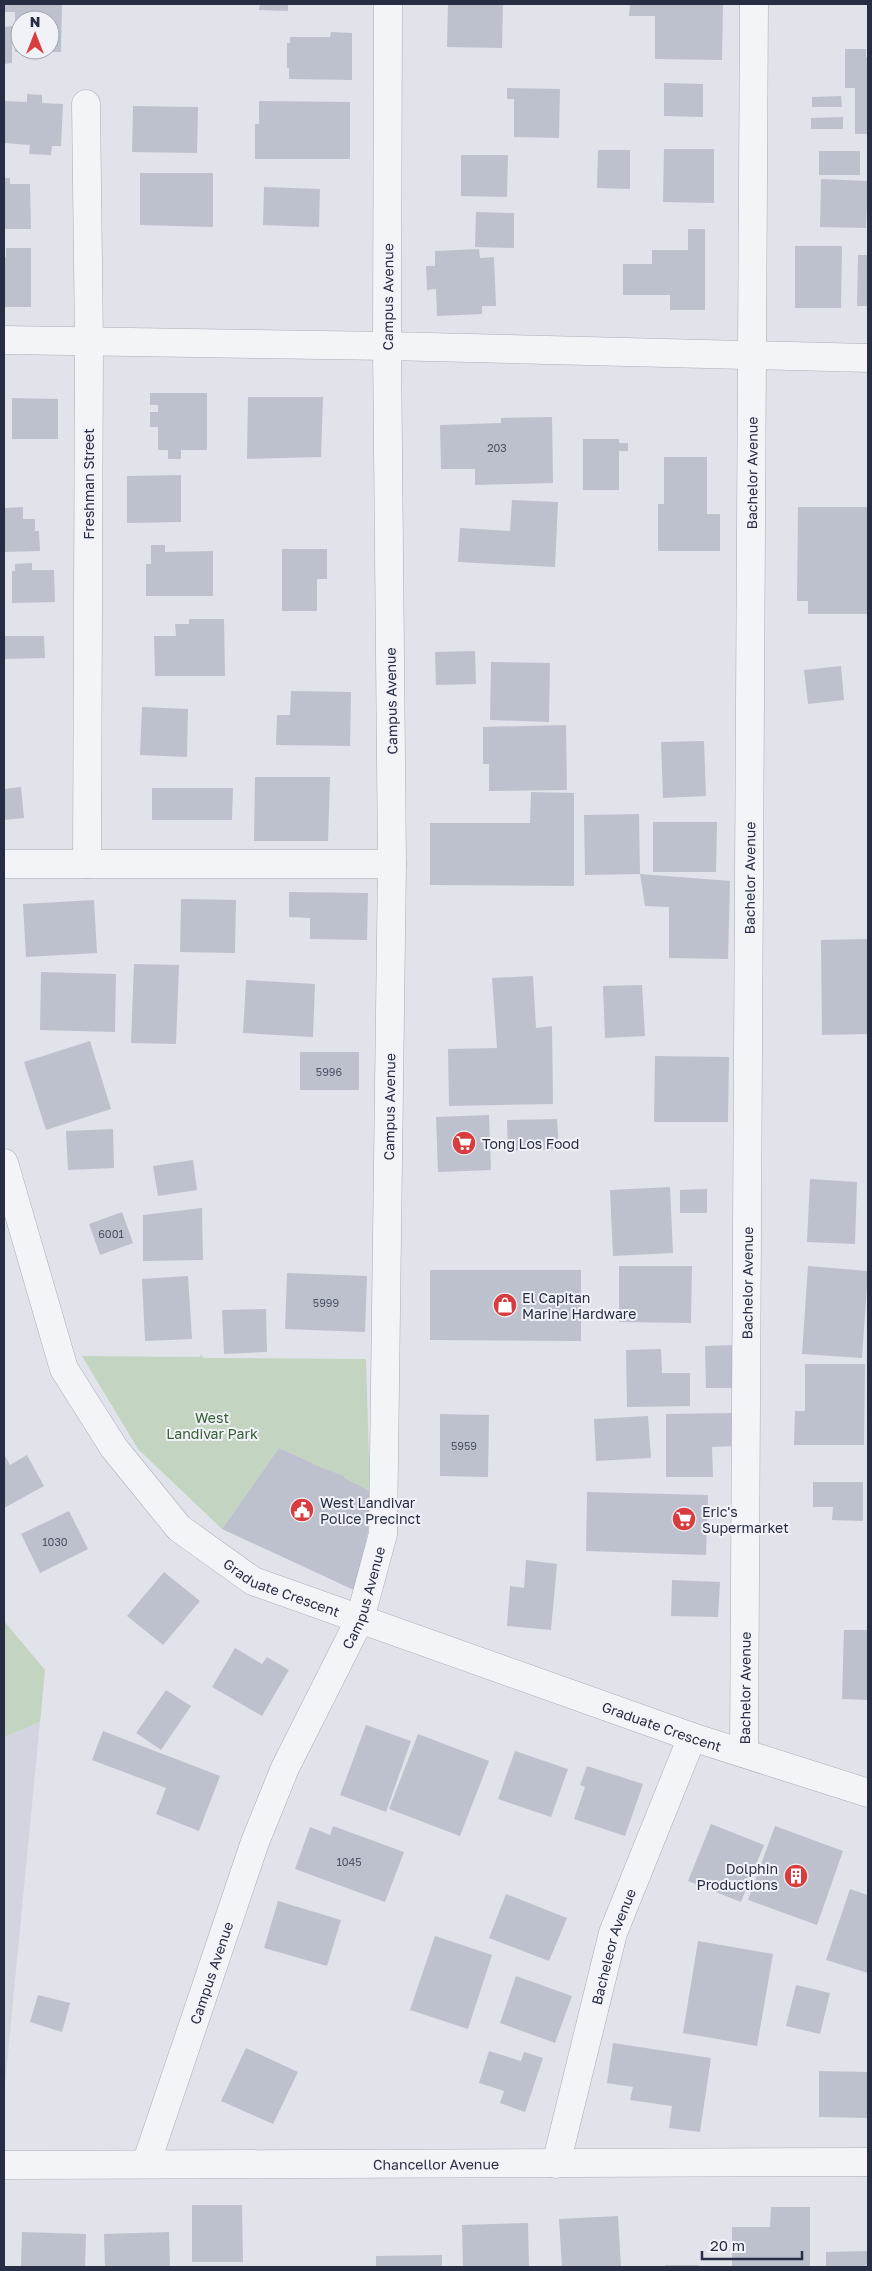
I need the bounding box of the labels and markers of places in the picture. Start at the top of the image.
supermarket icon: Tong Los Food [451,1130,477,1156]
place label: Tong Los Food [482,1135,579,1152]
place label: El Capitan Marine Hardware [522,1289,636,1322]
shop icon: El Capitan Marine Hardware [492,1292,518,1318]
place label: West Landivar Police Precinct [320,1494,421,1527]
public building icon: West Landivar Police Precinct [289,1497,315,1523]
place label: Eric's Supermarket [702,1503,789,1536]
supermarket icon: Eric's Supermarket [671,1506,697,1532]
place label: Dolphin Productions [697,1860,778,1893]
building icon: Dolphin Productions [783,1863,809,1889]

